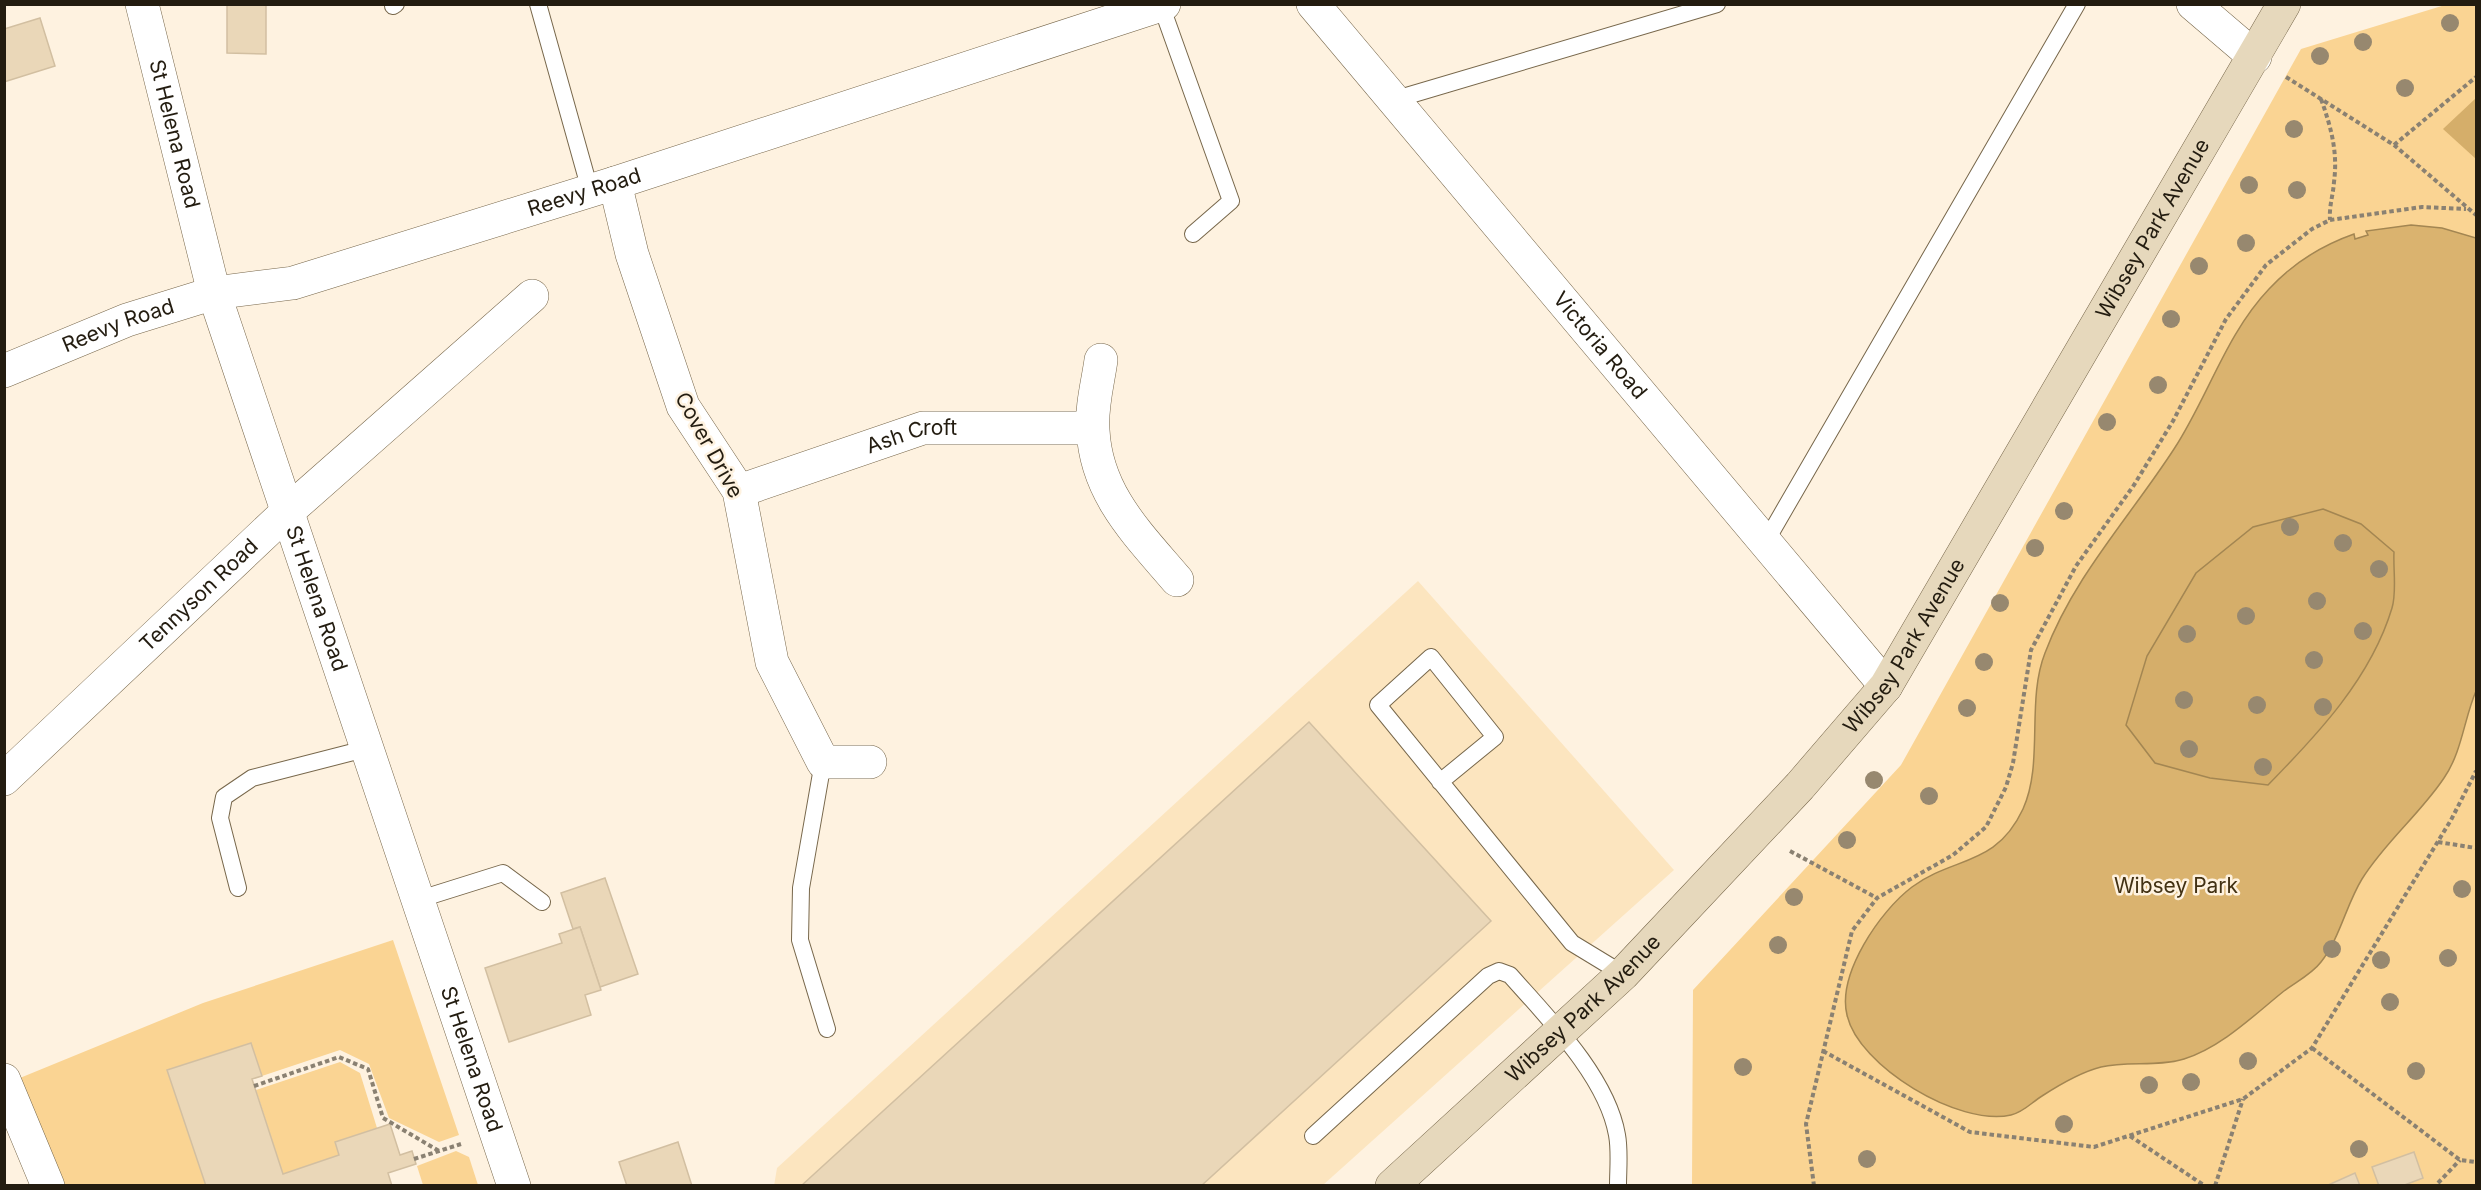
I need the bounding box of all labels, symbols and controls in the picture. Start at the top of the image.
street label: St Helena Road [144,57,205,211]
street label: Wibsey Park Avenue [2090,134,2215,323]
street label: Reevy Road [524,162,644,221]
street label: Victoria Road [1548,286,1652,404]
street label: Reevy Road [58,293,177,357]
street label: Cover Drive [670,387,749,502]
street label: Ash Croft [863,415,957,459]
street label: St Helena Road [281,522,353,674]
street label: Tennyson Road [134,533,263,656]
street label: Wibsey Park Avenue [1838,554,1970,738]
park label: Wibsey Park [2114,873,2239,898]
street label: Wibsey Park Avenue [1500,929,1666,1087]
street label: St Helena Road [436,983,508,1135]

